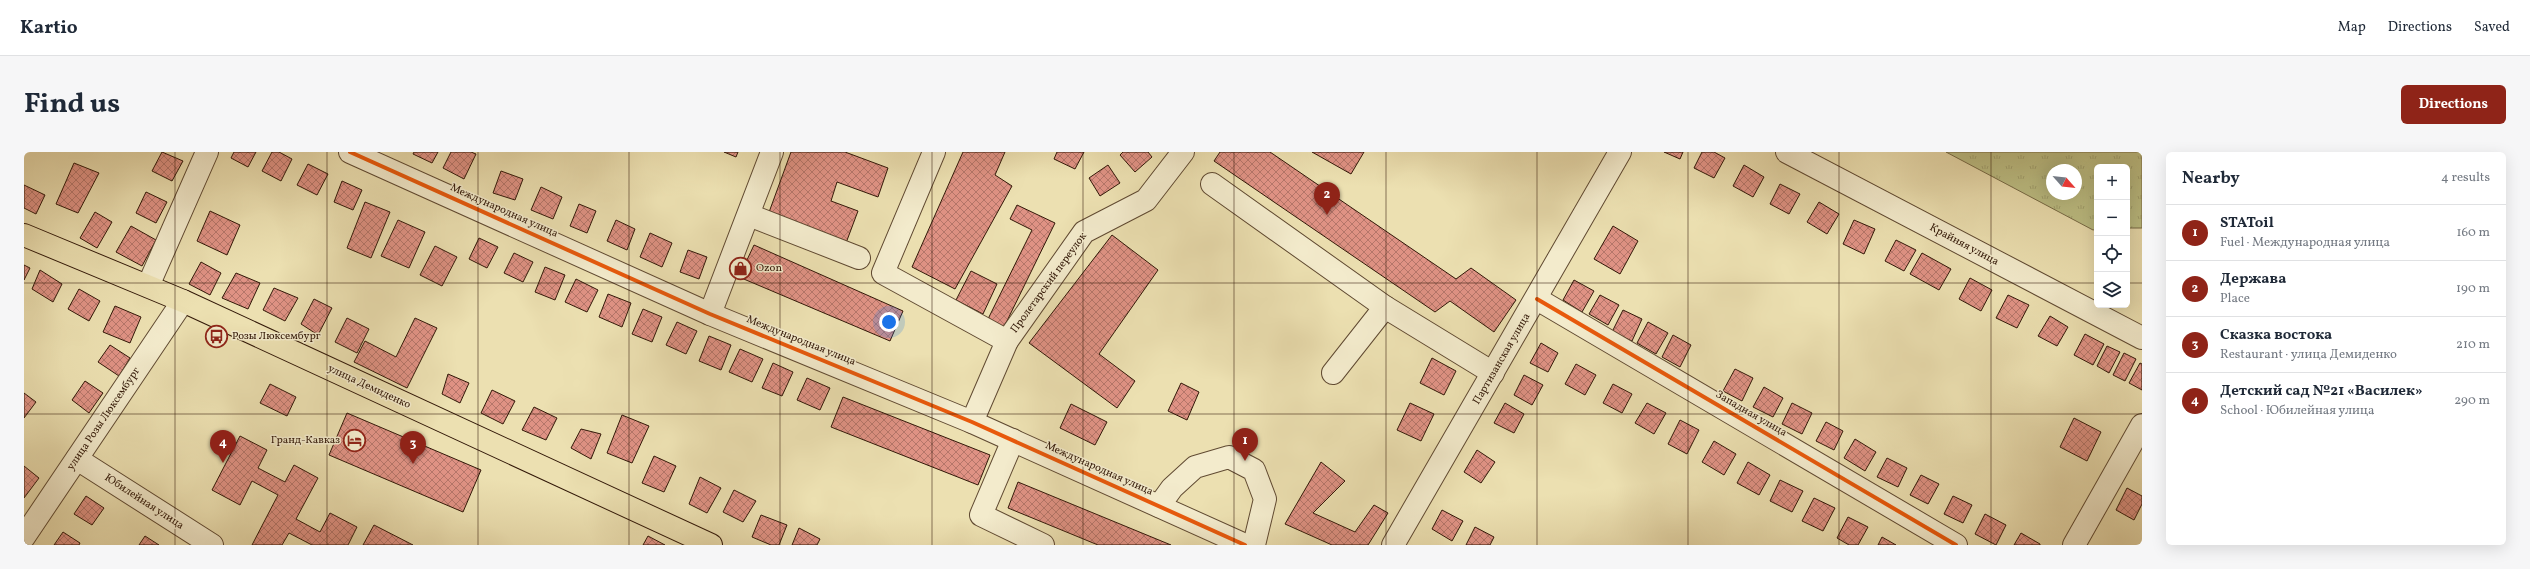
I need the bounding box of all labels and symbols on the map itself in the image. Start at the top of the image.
north arrow [2046,164,2082,200]
street label: Международная улица [448,180,561,242]
pin: 2 [1314,182,1340,215]
street label: Крайняя улица [1927,220,2002,270]
street label: Пролетарский переулок [1007,229,1091,336]
shop icon: Ozon [728,255,754,281]
place label: Ozon [756,261,782,276]
street label: Партизанская улица [1470,310,1535,407]
street label: Международная улица [744,312,858,370]
your location [879,312,899,332]
bus stop icon: Розы Люксембург [204,323,230,349]
place label: Розы Люксембург [232,329,321,344]
street label: улица Демиденко [325,361,413,413]
street label: улица Розы Люксембург [64,364,144,474]
street label: Западная улица [1712,387,1790,441]
hotel icon: Гранд-Кавказ [342,427,368,453]
pin: 1 [1232,428,1258,461]
pin: 4 [210,430,236,463]
pin: 3 [400,431,426,464]
place label: Гранд-Кавказ [271,433,340,448]
street label: Международная улица [1043,438,1156,500]
street label: Юбилейная улица [101,471,187,534]

